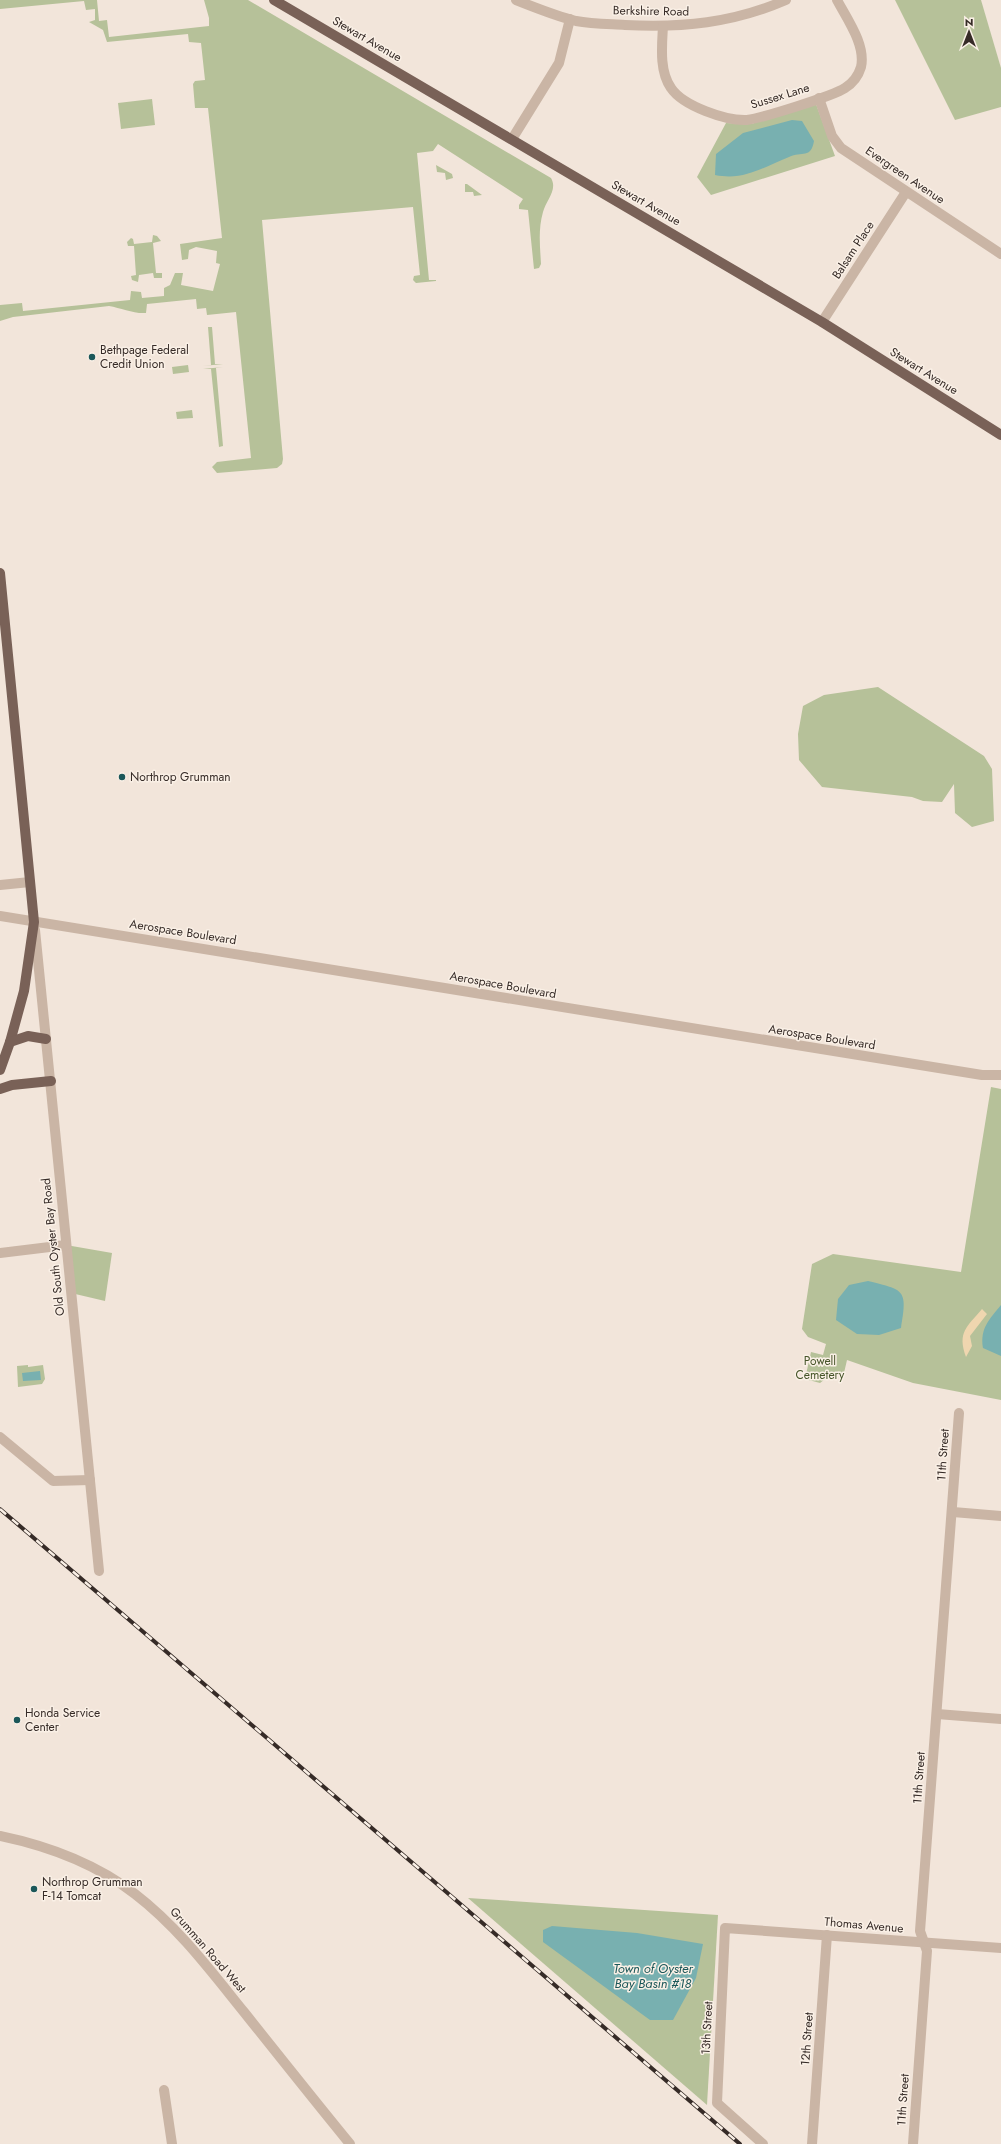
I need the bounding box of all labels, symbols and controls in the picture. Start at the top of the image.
street label: Berkshire Road [613,1,689,21]
street label: Stewart Avenue [329,12,405,66]
north arrow [949,12,989,52]
text: N [965,14,973,30]
street label: Sussex Lane [748,78,812,114]
street label: Evergreen Avenue [862,142,948,208]
street label: Stewart Avenue [608,176,684,230]
street label: Balsam Place [828,217,878,283]
place label: Bethpage Federal Credit Union [100,341,189,373]
street label: Stewart Avenue [886,343,962,399]
marker: Bethpage Federal Credit Union [87,352,97,362]
place label: Northrop Grumman [130,768,231,786]
marker: Northrop Grumman [117,772,127,782]
street label: Aerospace Boulevard [128,915,238,949]
street label: Aerospace Boulevard [448,967,558,1003]
street label: Aerospace Boulevard [767,1020,877,1054]
street label: Old South Oyster Bay Road [37,1177,69,1317]
park label: Powell Cemetery [796,1352,845,1384]
street label: 11th Street [932,1428,954,1482]
place label: Honda Service Center [25,1704,100,1736]
marker: Honda Service Center [12,1715,22,1725]
street label: 11th Street [908,1751,930,1805]
place label: Northrop Grumman F-14 Tomcat [42,1873,143,1905]
marker: Northrop Grumman F-14 Tomcat [29,1884,39,1894]
street label: Grumman Road West [166,1903,250,1997]
street label: Thomas Avenue [824,1913,904,1937]
water label: Town of Oyster Bay Basin #18 [613,1959,693,1993]
street label: 13th Street [697,2001,717,2055]
street label: 12th Street [796,2011,818,2066]
street label: 11th Street [892,2073,914,2127]

